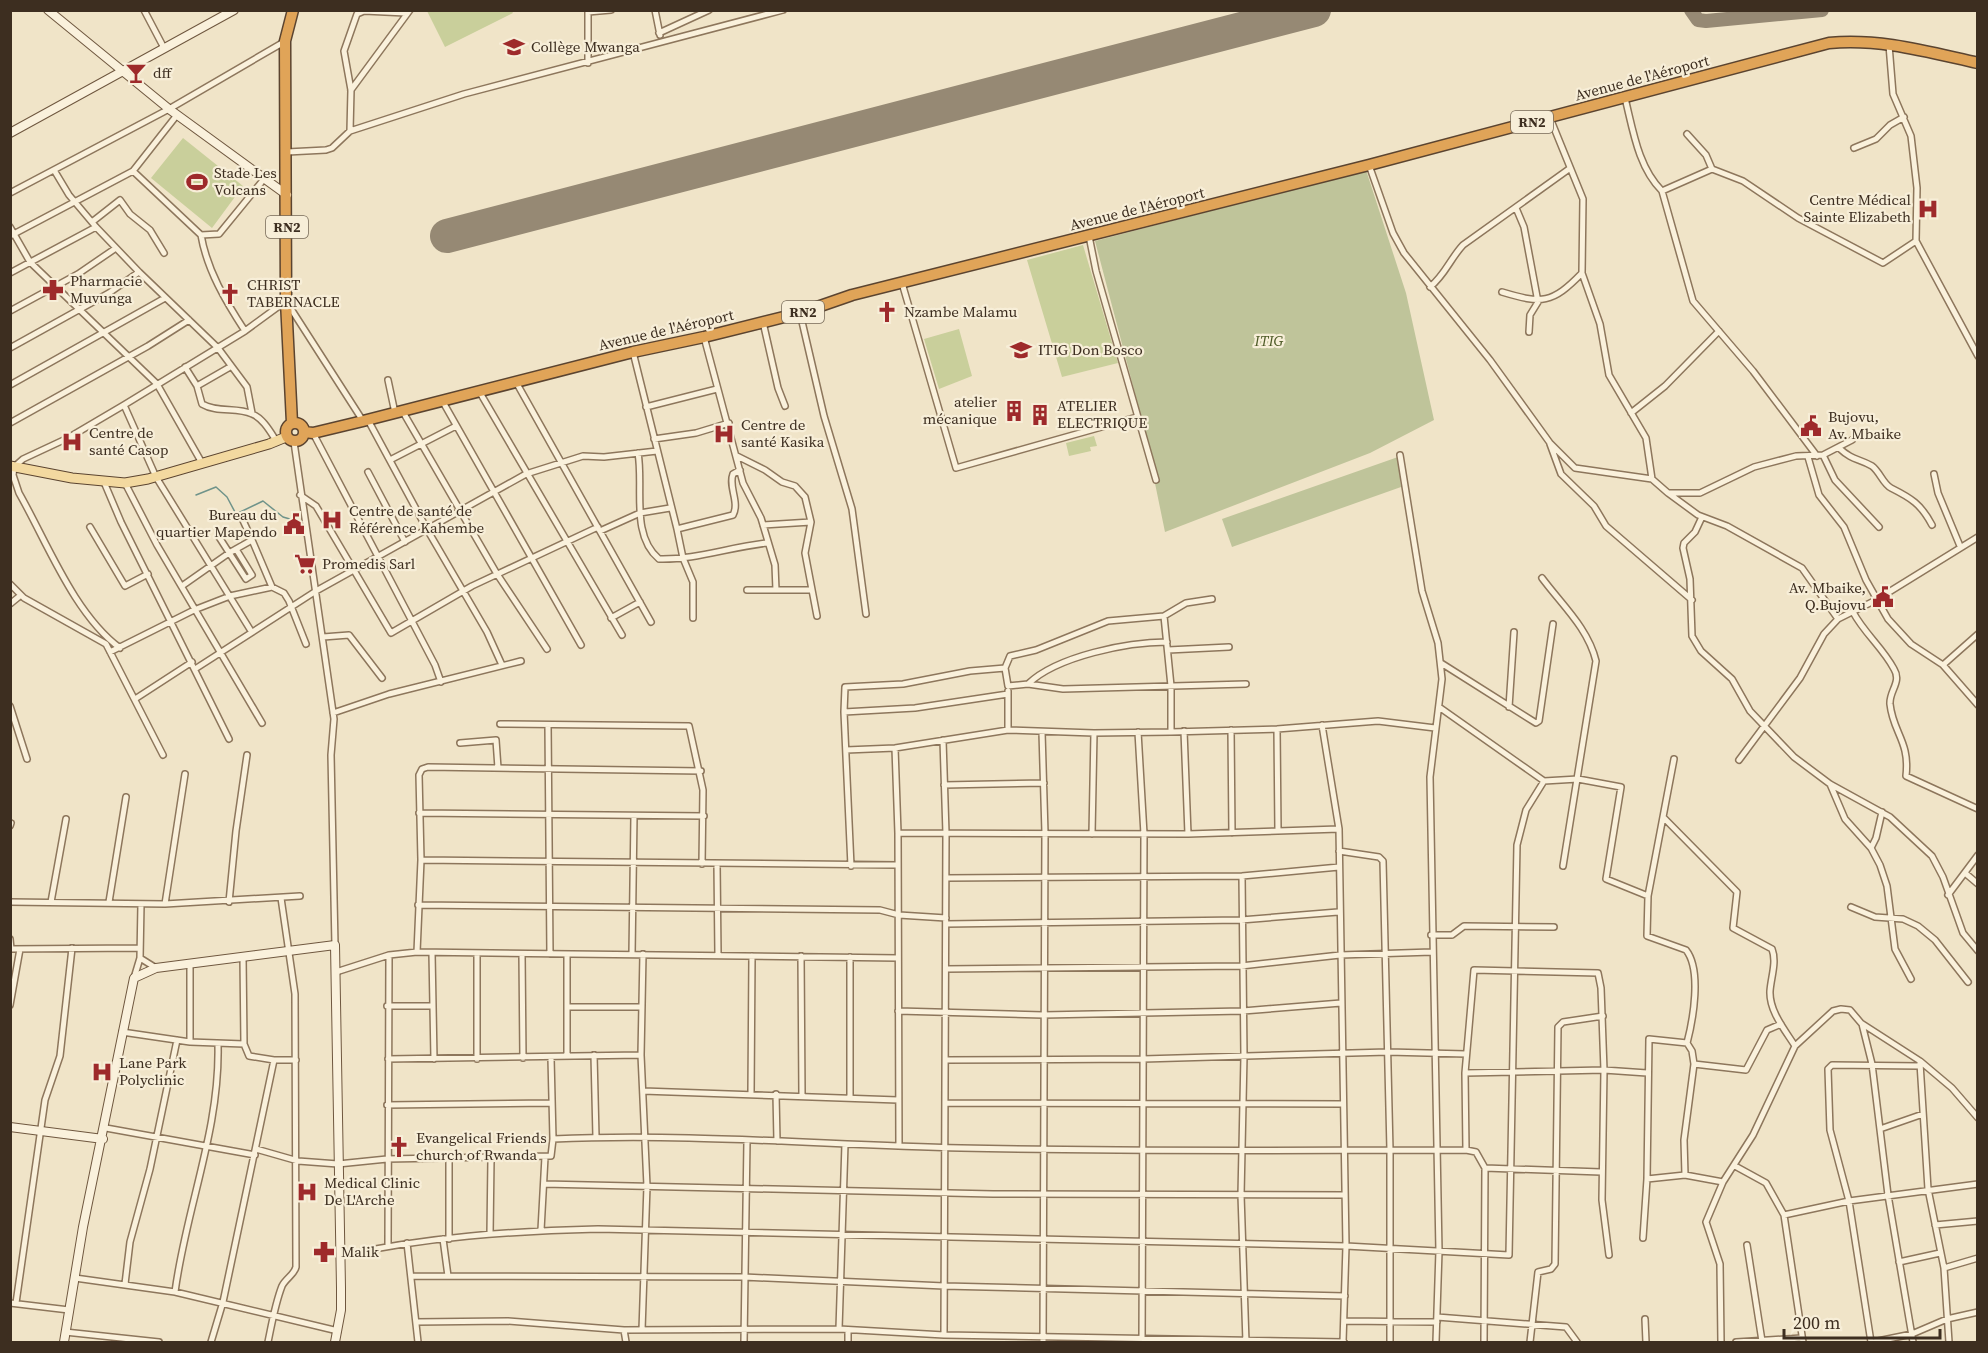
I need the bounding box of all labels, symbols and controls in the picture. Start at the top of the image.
school or university icon: Collège Mwanga [502,35,526,59]
place label: Collège Mwanga [531,36,640,57]
street label: Avenue de l'Aéroport [1572,49,1711,106]
bar icon: dff [124,61,148,85]
place label: dff [153,62,173,83]
road number: RN2 [1511,111,1553,133]
place label: Stade Les Volcans [214,162,277,200]
sports icon: Stade Les Volcans [185,170,209,194]
street label: Avenue de l'Aéroport [1067,182,1207,235]
place label: Centre Médical Sainte Elizabeth [1804,189,1912,227]
hospital icon: Centre Médical Sainte Elizabeth [1916,197,1940,221]
road number: RN2 [266,216,308,238]
place label: Pharmacie Muvunga [70,270,143,308]
place label: CHRIST TABERNACLE [247,274,340,312]
pharmacy icon: Pharmacie Muvunga [41,278,65,302]
church icon: CHRIST TABERNACLE [218,282,242,306]
church icon: Nzambe Malamu [875,300,899,324]
road number: RN2 [782,301,824,323]
place label: Nzambe Malamu [904,301,1018,322]
street label: Avenue de l'Aéroport [596,304,736,355]
park label: ITIG [1254,330,1284,351]
school or university icon: ITIG Don Bosco [1009,338,1033,362]
place label: ITIG Don Bosco [1038,339,1143,360]
place label: atelier mécanique [923,391,998,429]
place label: ATELIER ELECTRIQUE [1057,395,1147,433]
building icon: atelier mécanique [1002,399,1026,423]
building icon: ATELIER ELECTRIQUE [1028,403,1052,427]
place label: Bujovu, Av. Mbaike [1828,406,1901,444]
place label: Centre de santé Kasika [741,414,825,452]
public building icon: Bujovu, Av. Mbaike [1799,414,1823,438]
place label: Centre de santé Casop [89,422,169,460]
hospital icon: Centre de santé Kasika [712,422,736,446]
hospital icon: Centre de santé Casop [60,430,84,454]
place label: Centre de santé de Référence Kahembe [349,500,485,538]
place label: Bureau du quartier Mapendo [156,504,277,542]
hospital icon: Centre de santé de Référence Kahembe [320,508,344,532]
public building icon: Bureau du quartier Mapendo [282,512,306,536]
supermarket icon: Promedis Sarl [293,552,317,576]
place label: Promedis Sarl [322,553,416,574]
place label: Av. Mbaike, Q.Bujovu [1789,577,1866,615]
public building icon: Av. Mbaike, Q.Bujovu [1871,585,1895,609]
place label: Lane Park Polyclinic [119,1052,187,1090]
hospital icon: Lane Park Polyclinic [90,1060,114,1084]
place label: Evangelical Friends church of Rwanda [416,1127,547,1165]
church icon: Evangelical Friends church of Rwanda [387,1135,411,1159]
place label: Medical Clinic De L'Arche [324,1172,420,1210]
hospital icon: Medical Clinic De L'Arche [295,1180,319,1204]
pharmacy icon: Malik [312,1240,336,1264]
place label: Malik [341,1241,380,1262]
scale bar [1784,1302,1940,1340]
text: 200 m [1793,1310,1840,1335]

